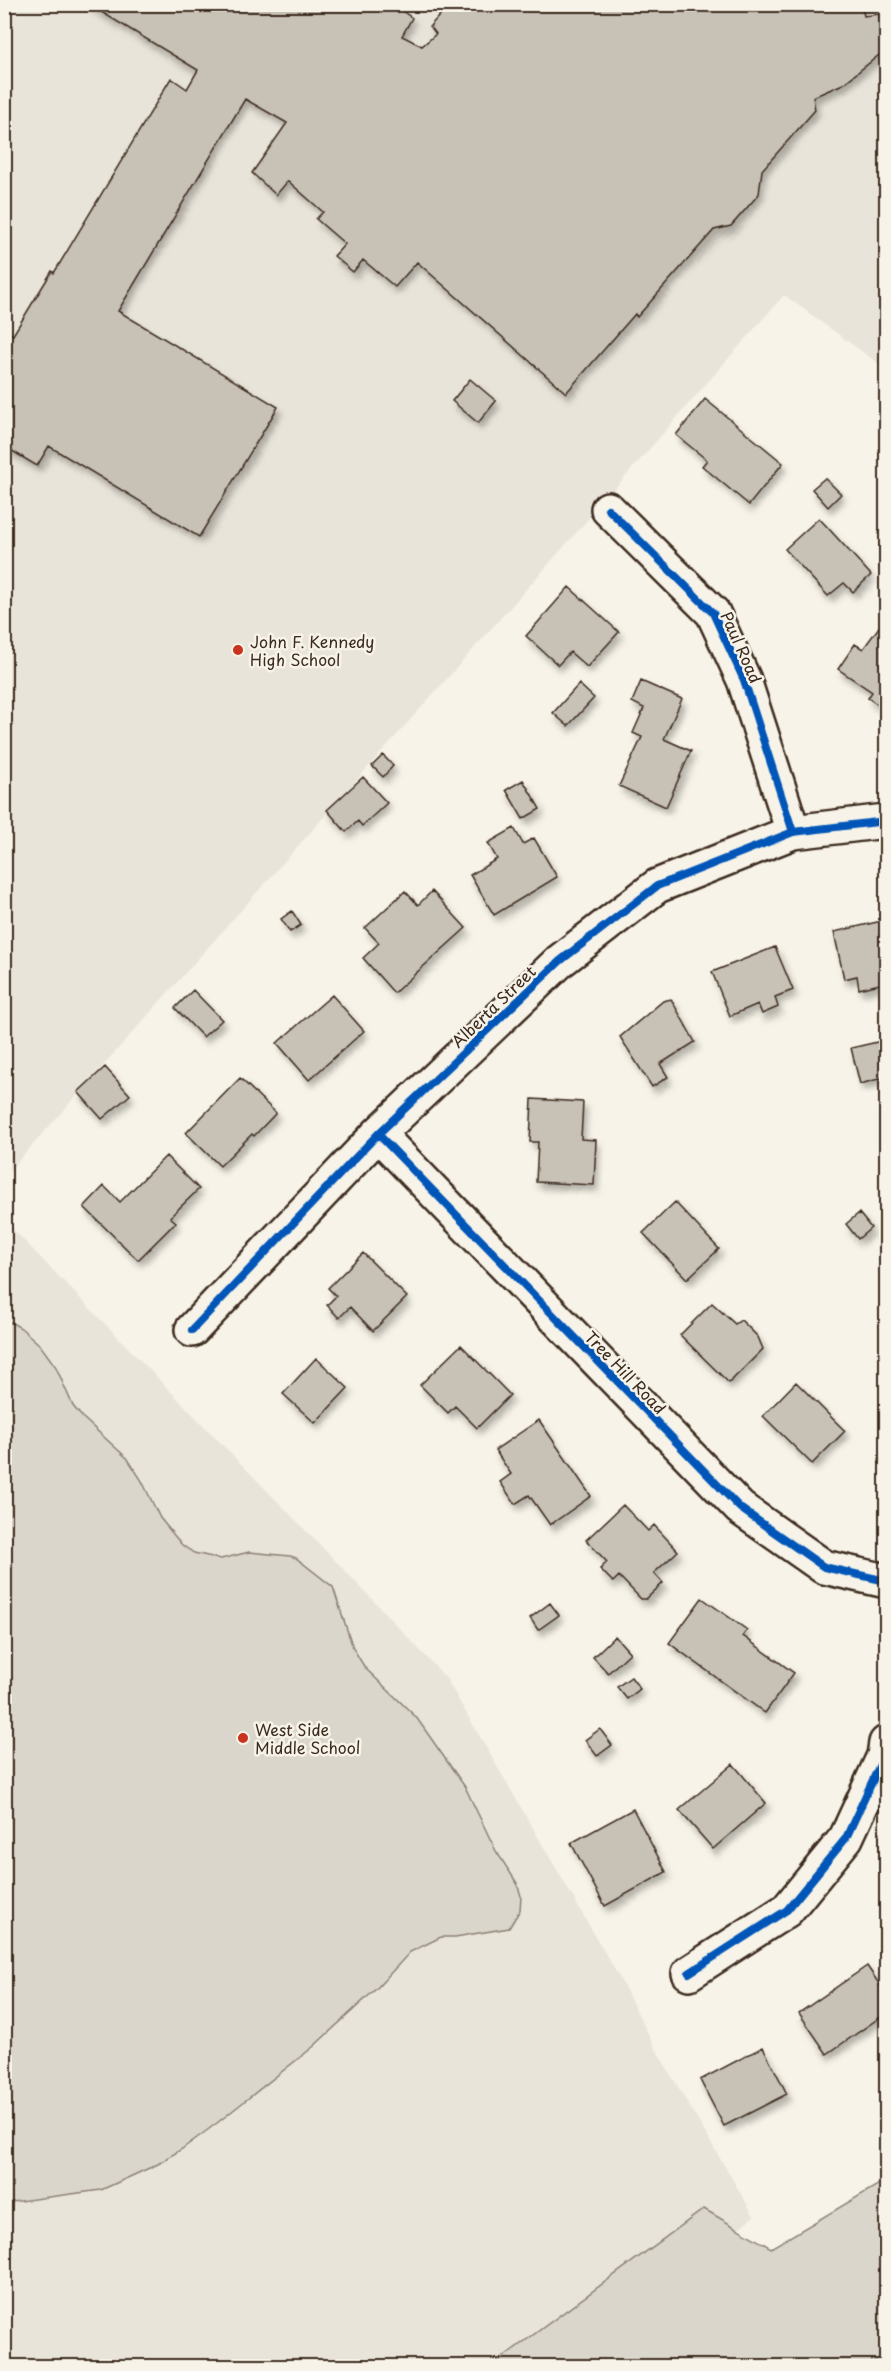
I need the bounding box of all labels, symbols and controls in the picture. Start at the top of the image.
street label: Paul Road [716,607,768,687]
place label: John F. Kennedy High School [250,629,375,671]
marker: John F. Kennedy High School [231,643,245,657]
street label: Alberta Street [445,959,541,1053]
street label: Tree Hill Road [580,1325,672,1419]
place label: West Side Middle School [255,1717,360,1759]
marker: West Side Middle School [236,1731,250,1745]

